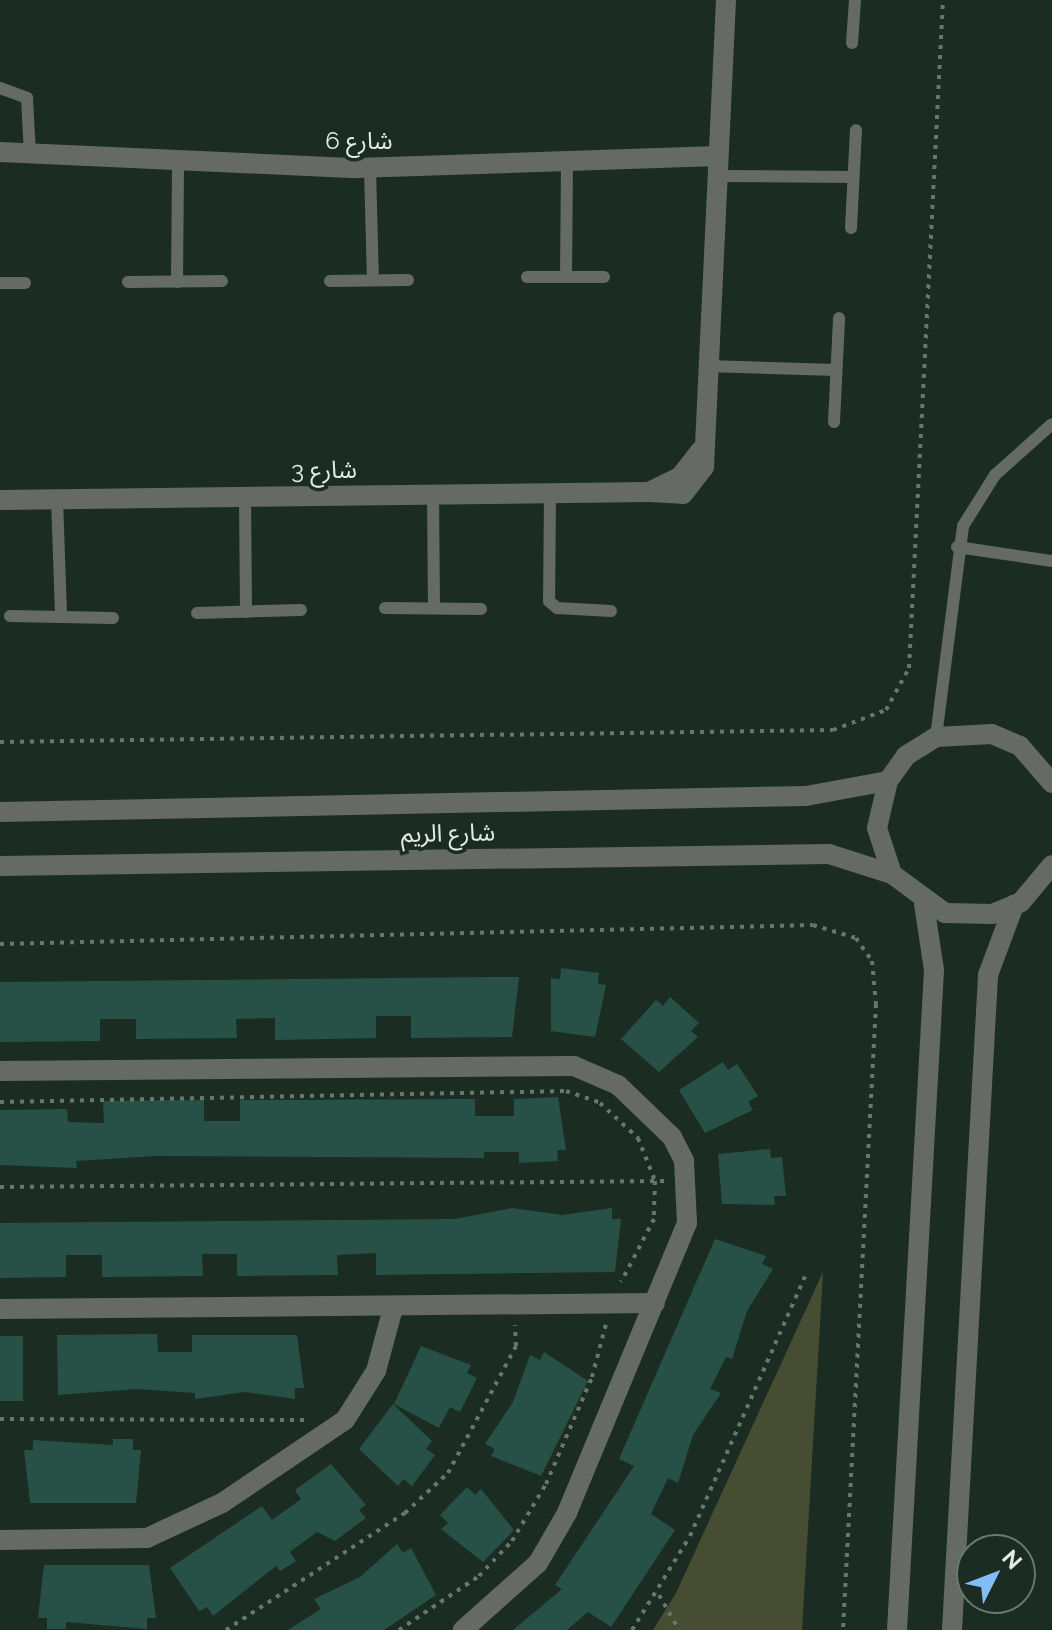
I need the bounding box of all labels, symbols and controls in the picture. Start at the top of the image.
street label: شارع 6 [325,127,393,155]
street label: شارع 3 [291,455,357,485]
street label: شارع الريم [401,818,495,848]
north arrow [956,1534,1036,1614]
text: N [997,1544,1028,1574]

